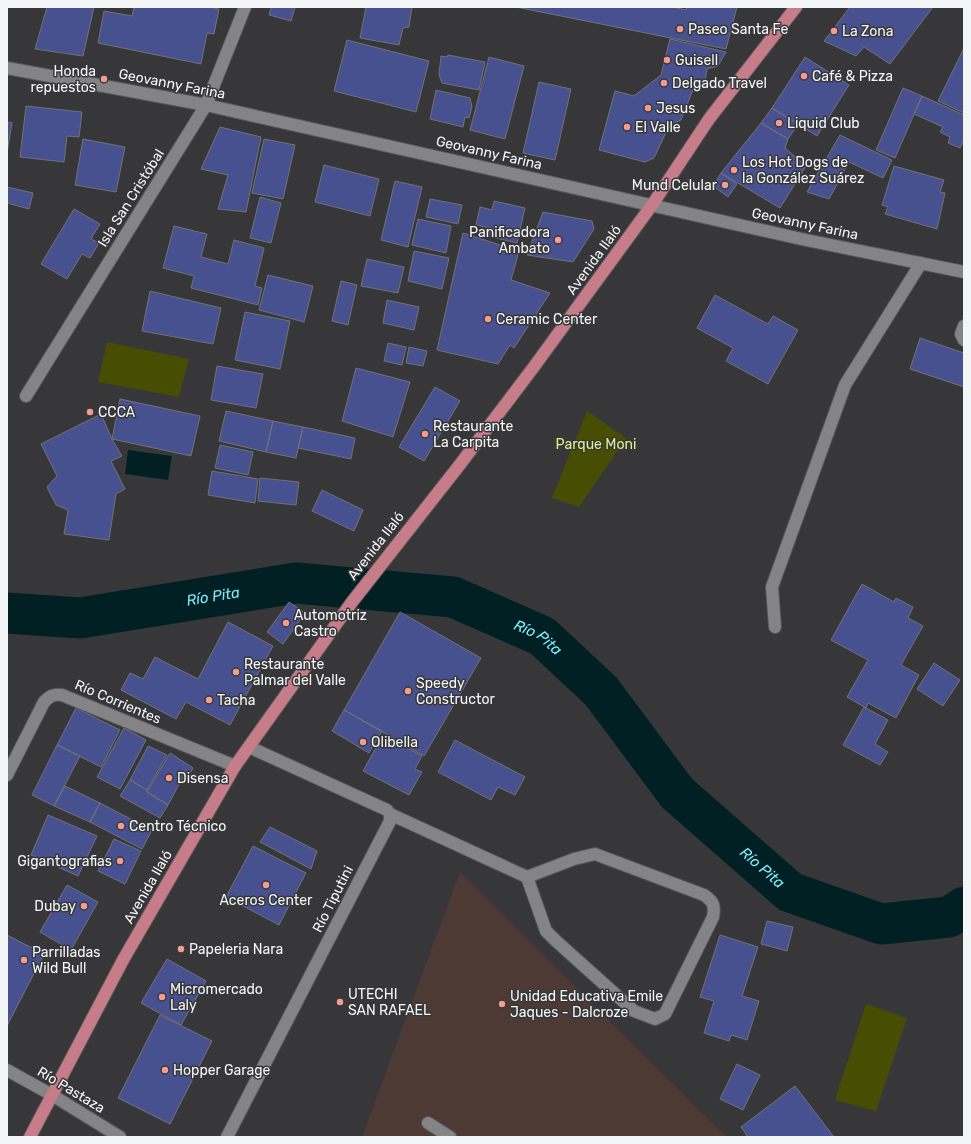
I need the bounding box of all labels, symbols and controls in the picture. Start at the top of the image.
place label: Paseo Santa Fe [688,21,788,38]
place label: La Zona [842,23,893,40]
marker: Paseo Santa Fe [675,24,685,34]
marker: La Zona [829,26,839,36]
place label: Guisell [675,52,718,69]
marker: Guisell [662,55,672,65]
place label: Honda repuestos [31,63,96,96]
street label: Geovanny Farina [117,65,227,103]
place label: Café & Pizza [812,68,893,85]
marker: Café & Pizza [799,71,809,81]
marker: Honda repuestos [99,74,109,84]
place label: Delgado Travel [672,75,767,92]
marker: Delgado Travel [659,78,669,88]
place label: Jesus [656,100,695,117]
marker: Jesus [643,103,653,113]
place label: Liquid Club [787,115,860,132]
marker: Liquid Club [774,118,784,128]
place label: El Valle [635,119,681,136]
marker: El Valle [622,122,632,132]
street label: Geovanny Farina [434,133,544,173]
street label: Isla San Cristóbal [94,146,168,250]
place label: Los Hot Dogs de la González Suárez [742,154,864,187]
marker: Los Hot Dogs de la González Suárez [729,165,739,175]
place label: Mund Celular [632,177,718,194]
marker: Mund Celular [720,180,730,190]
street label: Geovanny Farina [750,204,860,244]
street label: Avenida Ilaló [563,222,625,298]
place label: Panificadora Ambato [469,224,550,257]
marker: Panificadora Ambato [553,235,563,245]
place label: Ceramic Center [496,311,598,328]
marker: Ceramic Center [483,314,493,324]
place label: CCCA [98,404,136,421]
marker: CCCA [85,407,95,417]
place label: Restaurante La Carpita [433,418,513,451]
marker: Restaurante La Carpita [420,429,430,439]
park label: Parque Moni [556,436,636,453]
street label: Avenida Ilaló [344,508,408,584]
water label: Río Pita [185,583,241,610]
place label: Automotriz Castro [294,607,367,640]
water label: Río Pita [511,616,566,659]
marker: Automotriz Castro [281,618,291,628]
place label: Restaurante Palmar del Valle [244,656,346,689]
marker: Restaurante Palmar del Valle [231,667,241,677]
place label: Speedy Constructor [416,675,495,708]
street label: Río Corrientes [72,676,164,728]
marker: Speedy Constructor [403,686,413,696]
place label: Tacha [217,692,256,709]
marker: Tacha [204,695,214,705]
place label: Olibella [371,734,418,751]
marker: Olibella [358,737,368,747]
place label: Disensa [177,770,228,787]
marker: Disensa [164,773,174,783]
place label: Centro Técnico [129,818,226,835]
marker: Centro Técnico [116,821,126,831]
water label: Río Pita [736,843,789,892]
street label: Avenida Ilaló [120,847,176,927]
place label: Gigantografias [17,853,112,870]
marker: Gigantografias [115,856,125,866]
street label: Río Tiputini [309,863,357,935]
marker: Aceros Center [261,880,271,890]
place label: Aceros Center [220,892,313,909]
place label: Dubay [34,898,76,915]
marker: Dubay [79,901,89,911]
place label: Papeleria Nara [189,941,283,958]
place label: Parrilladas Wild Bull [32,944,100,977]
marker: Papeleria Nara [176,944,186,954]
marker: Parrilladas Wild Bull [19,955,29,965]
place label: Micromercado Laly [170,981,263,1014]
place label: UTECHI SAN RAFAEL [348,986,431,1019]
place label: Unidad Educativa Emile Jaques - Dalcroze [510,988,663,1021]
marker: Micromercado Laly [157,992,167,1002]
marker: UTECHI SAN RAFAEL [335,997,345,1007]
marker: Unidad Educativa Emile Jaques - Dalcroze [497,999,507,1009]
place label: Hopper Garage [173,1062,271,1079]
street label: Río Pastaza [34,1063,108,1117]
marker: Hopper Garage [160,1065,170,1075]

